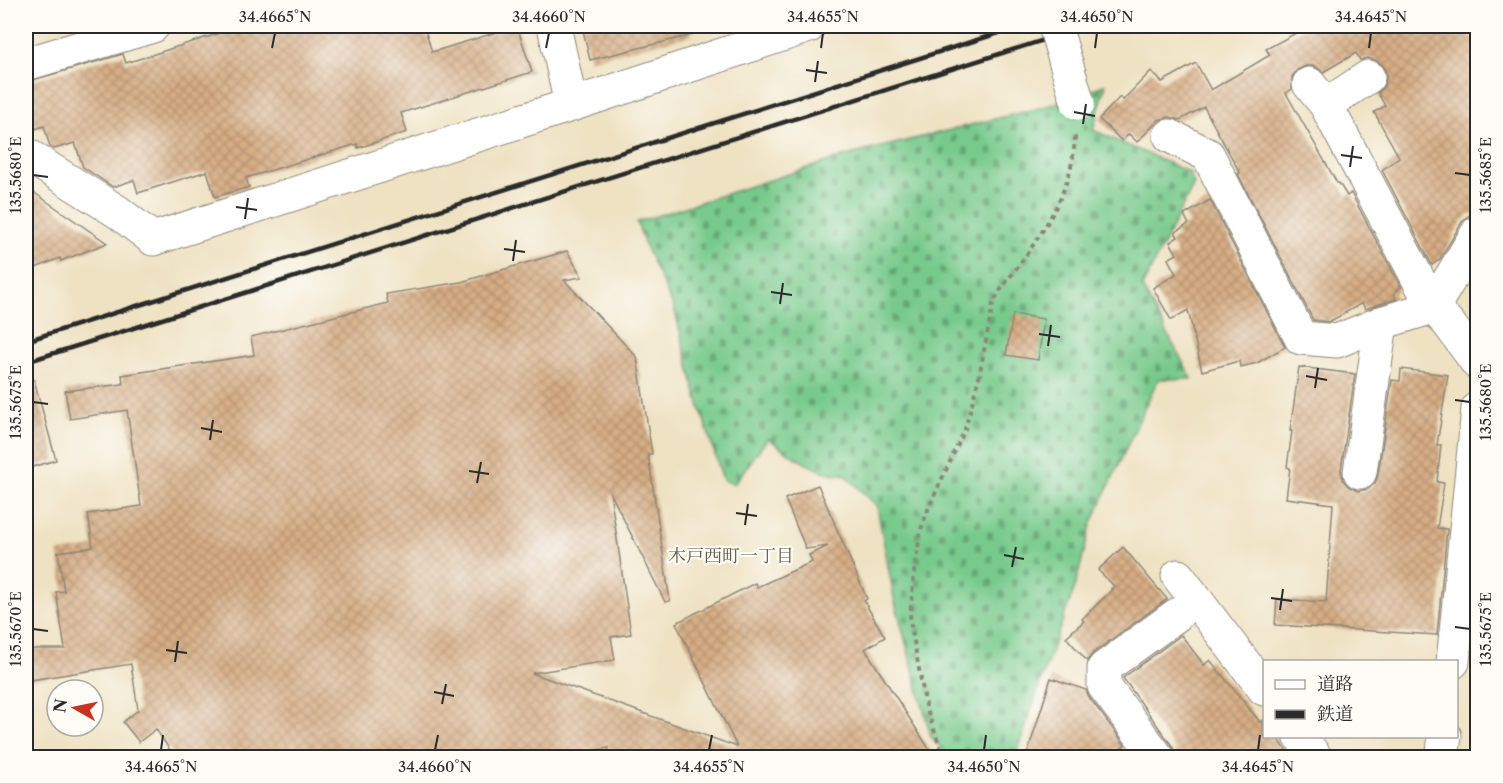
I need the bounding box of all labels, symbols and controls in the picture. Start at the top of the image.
text: 34.4665°N [239,7,311,26]
text: 34.4660°N [512,7,586,26]
text: 34.4655°N [787,7,859,26]
text: 34.4650°N [1060,7,1134,26]
text: 34.4645°N [1335,7,1407,26]
text: 135.5680°E [6,136,25,214]
text: 135.5685°E [1476,137,1495,213]
text: 135.5680°E [1476,363,1495,441]
text: 135.5675°E [6,365,25,439]
district label: 木戸西町一丁目 [668,545,794,567]
text: 135.5670°E [6,591,25,667]
text: 135.5675°E [1476,592,1495,666]
legend [1263,660,1458,738]
text: 道路 [1317,673,1353,695]
north arrow [45,678,105,738]
text: N [49,697,71,714]
text: 鉄道 [1317,703,1353,725]
text: 34.4665°N [125,757,197,776]
text: 34.4660°N [398,757,472,776]
text: 34.4655°N [673,757,745,776]
text: 34.4650°N [947,757,1021,776]
text: 34.4645°N [1222,757,1294,776]

